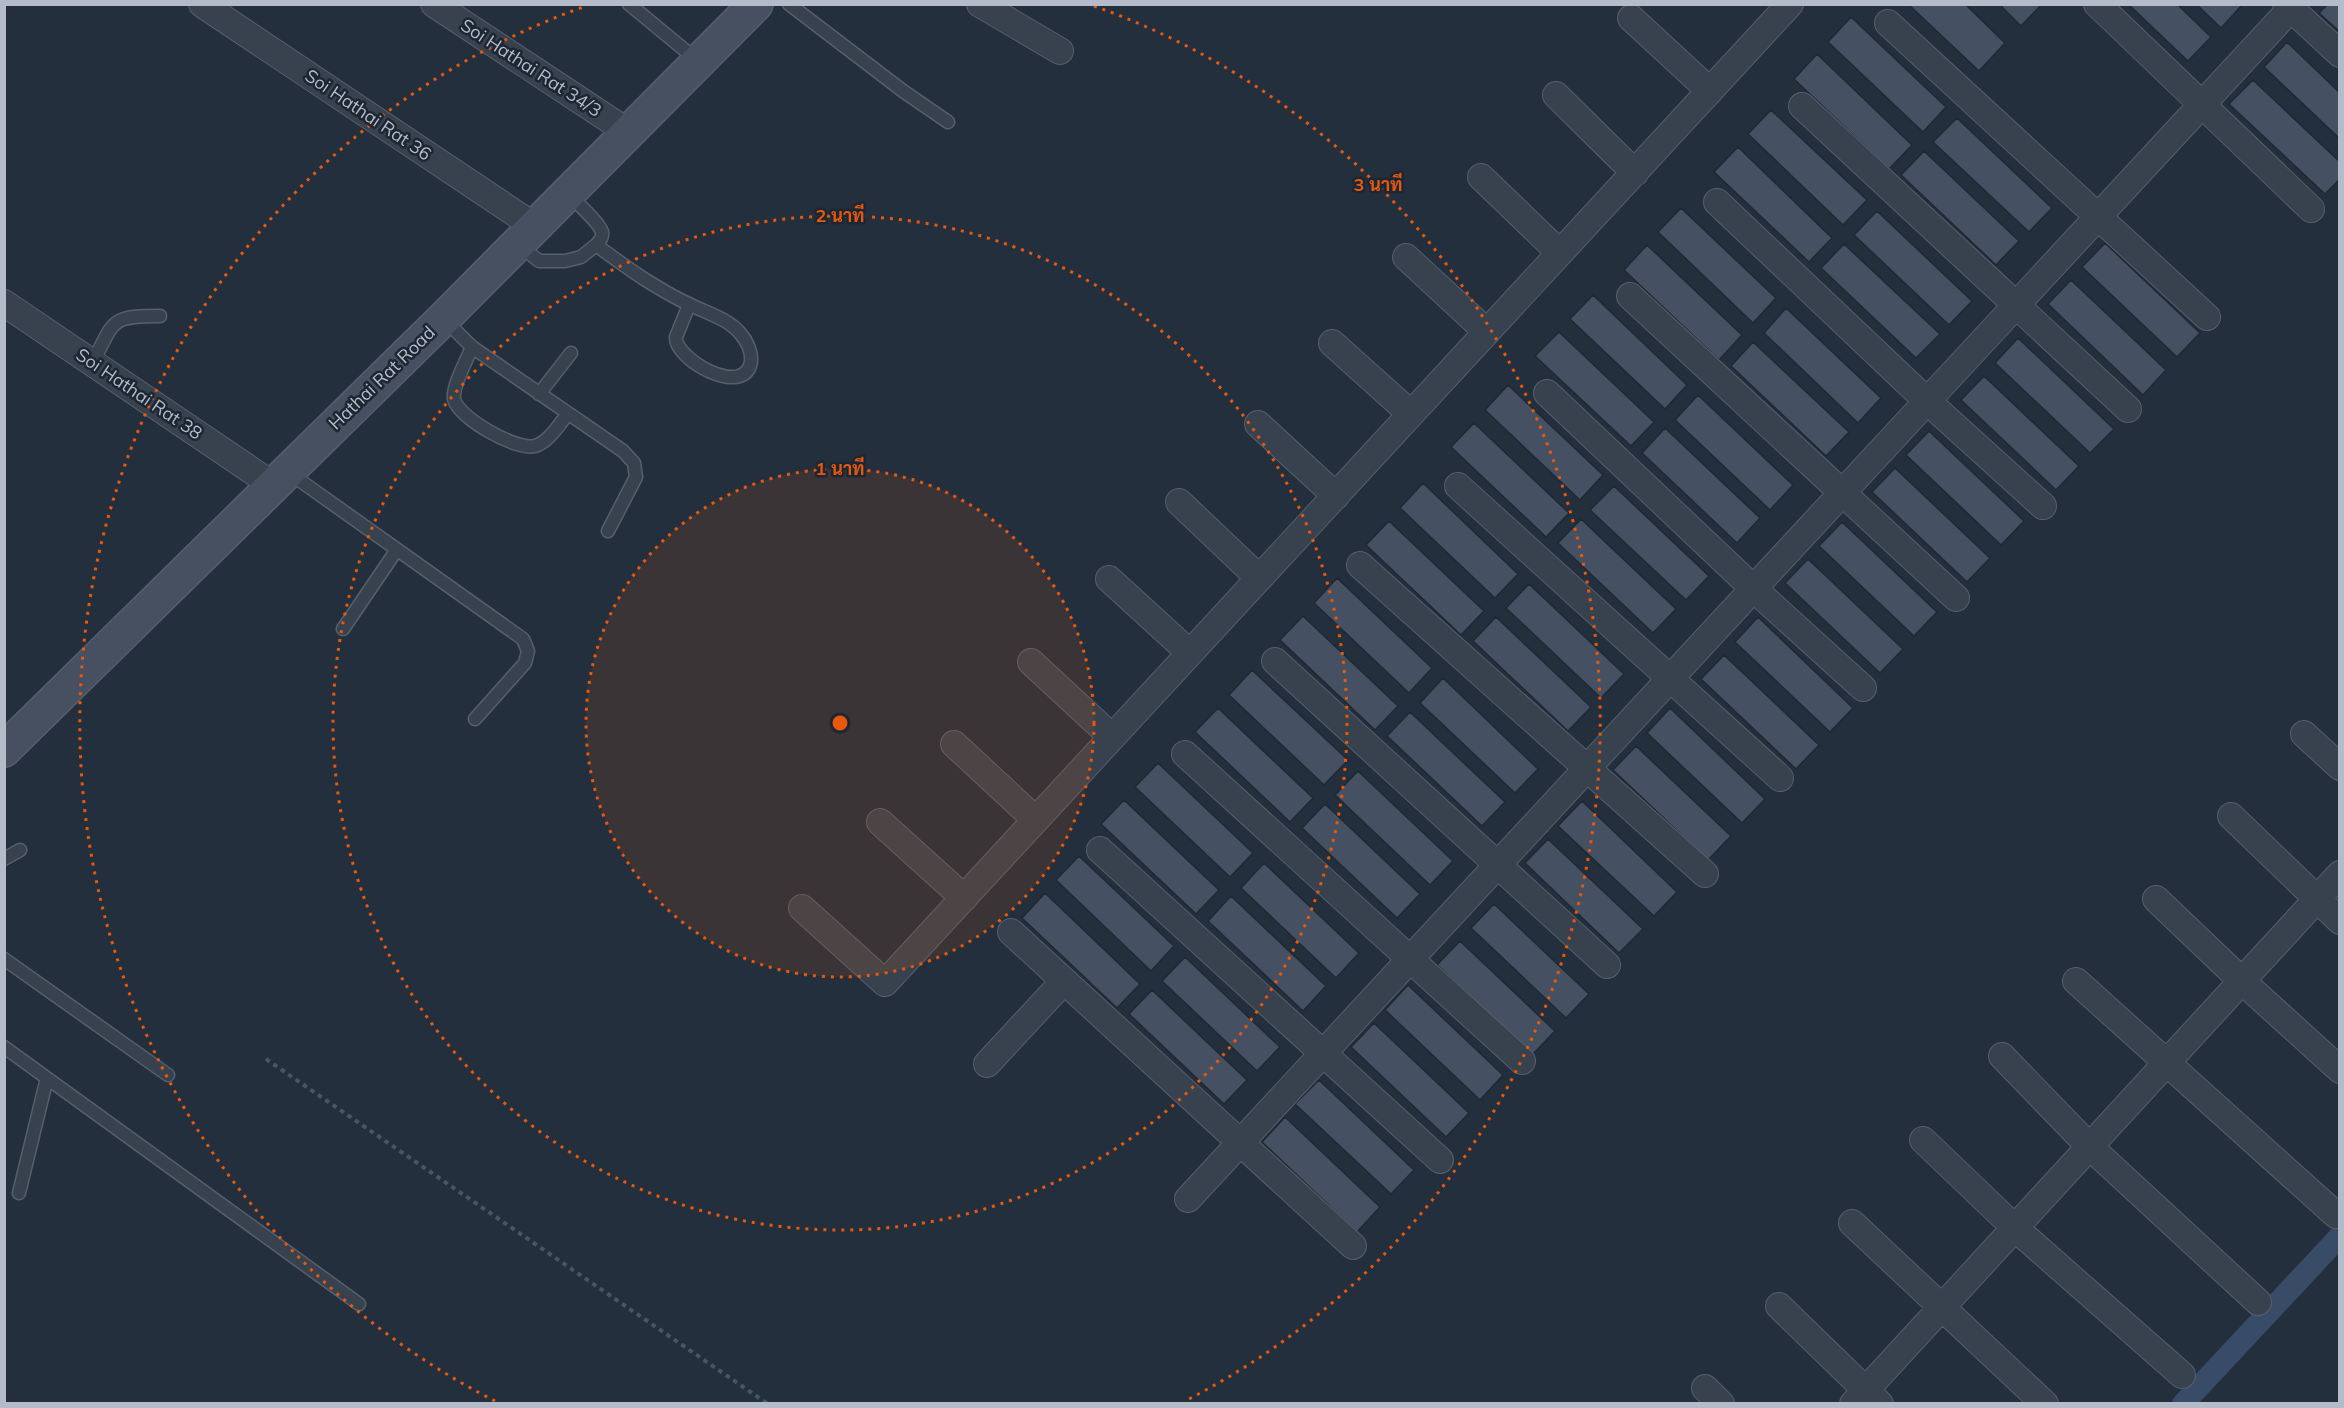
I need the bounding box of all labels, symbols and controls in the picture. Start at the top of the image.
street label: Soi Hathai Rat 34/3 [456,13,606,122]
street label: Soi Hathai Rat 36 [301,64,436,165]
text: 3 นาที [1354,172,1402,196]
text: 2 นาที [816,203,864,227]
street label: Hathai Rat Road [323,321,440,434]
street label: Soi Hathai Rat 38 [72,343,207,444]
text: 1 นาที [816,456,864,480]
centre of rings [830,713,850,733]

